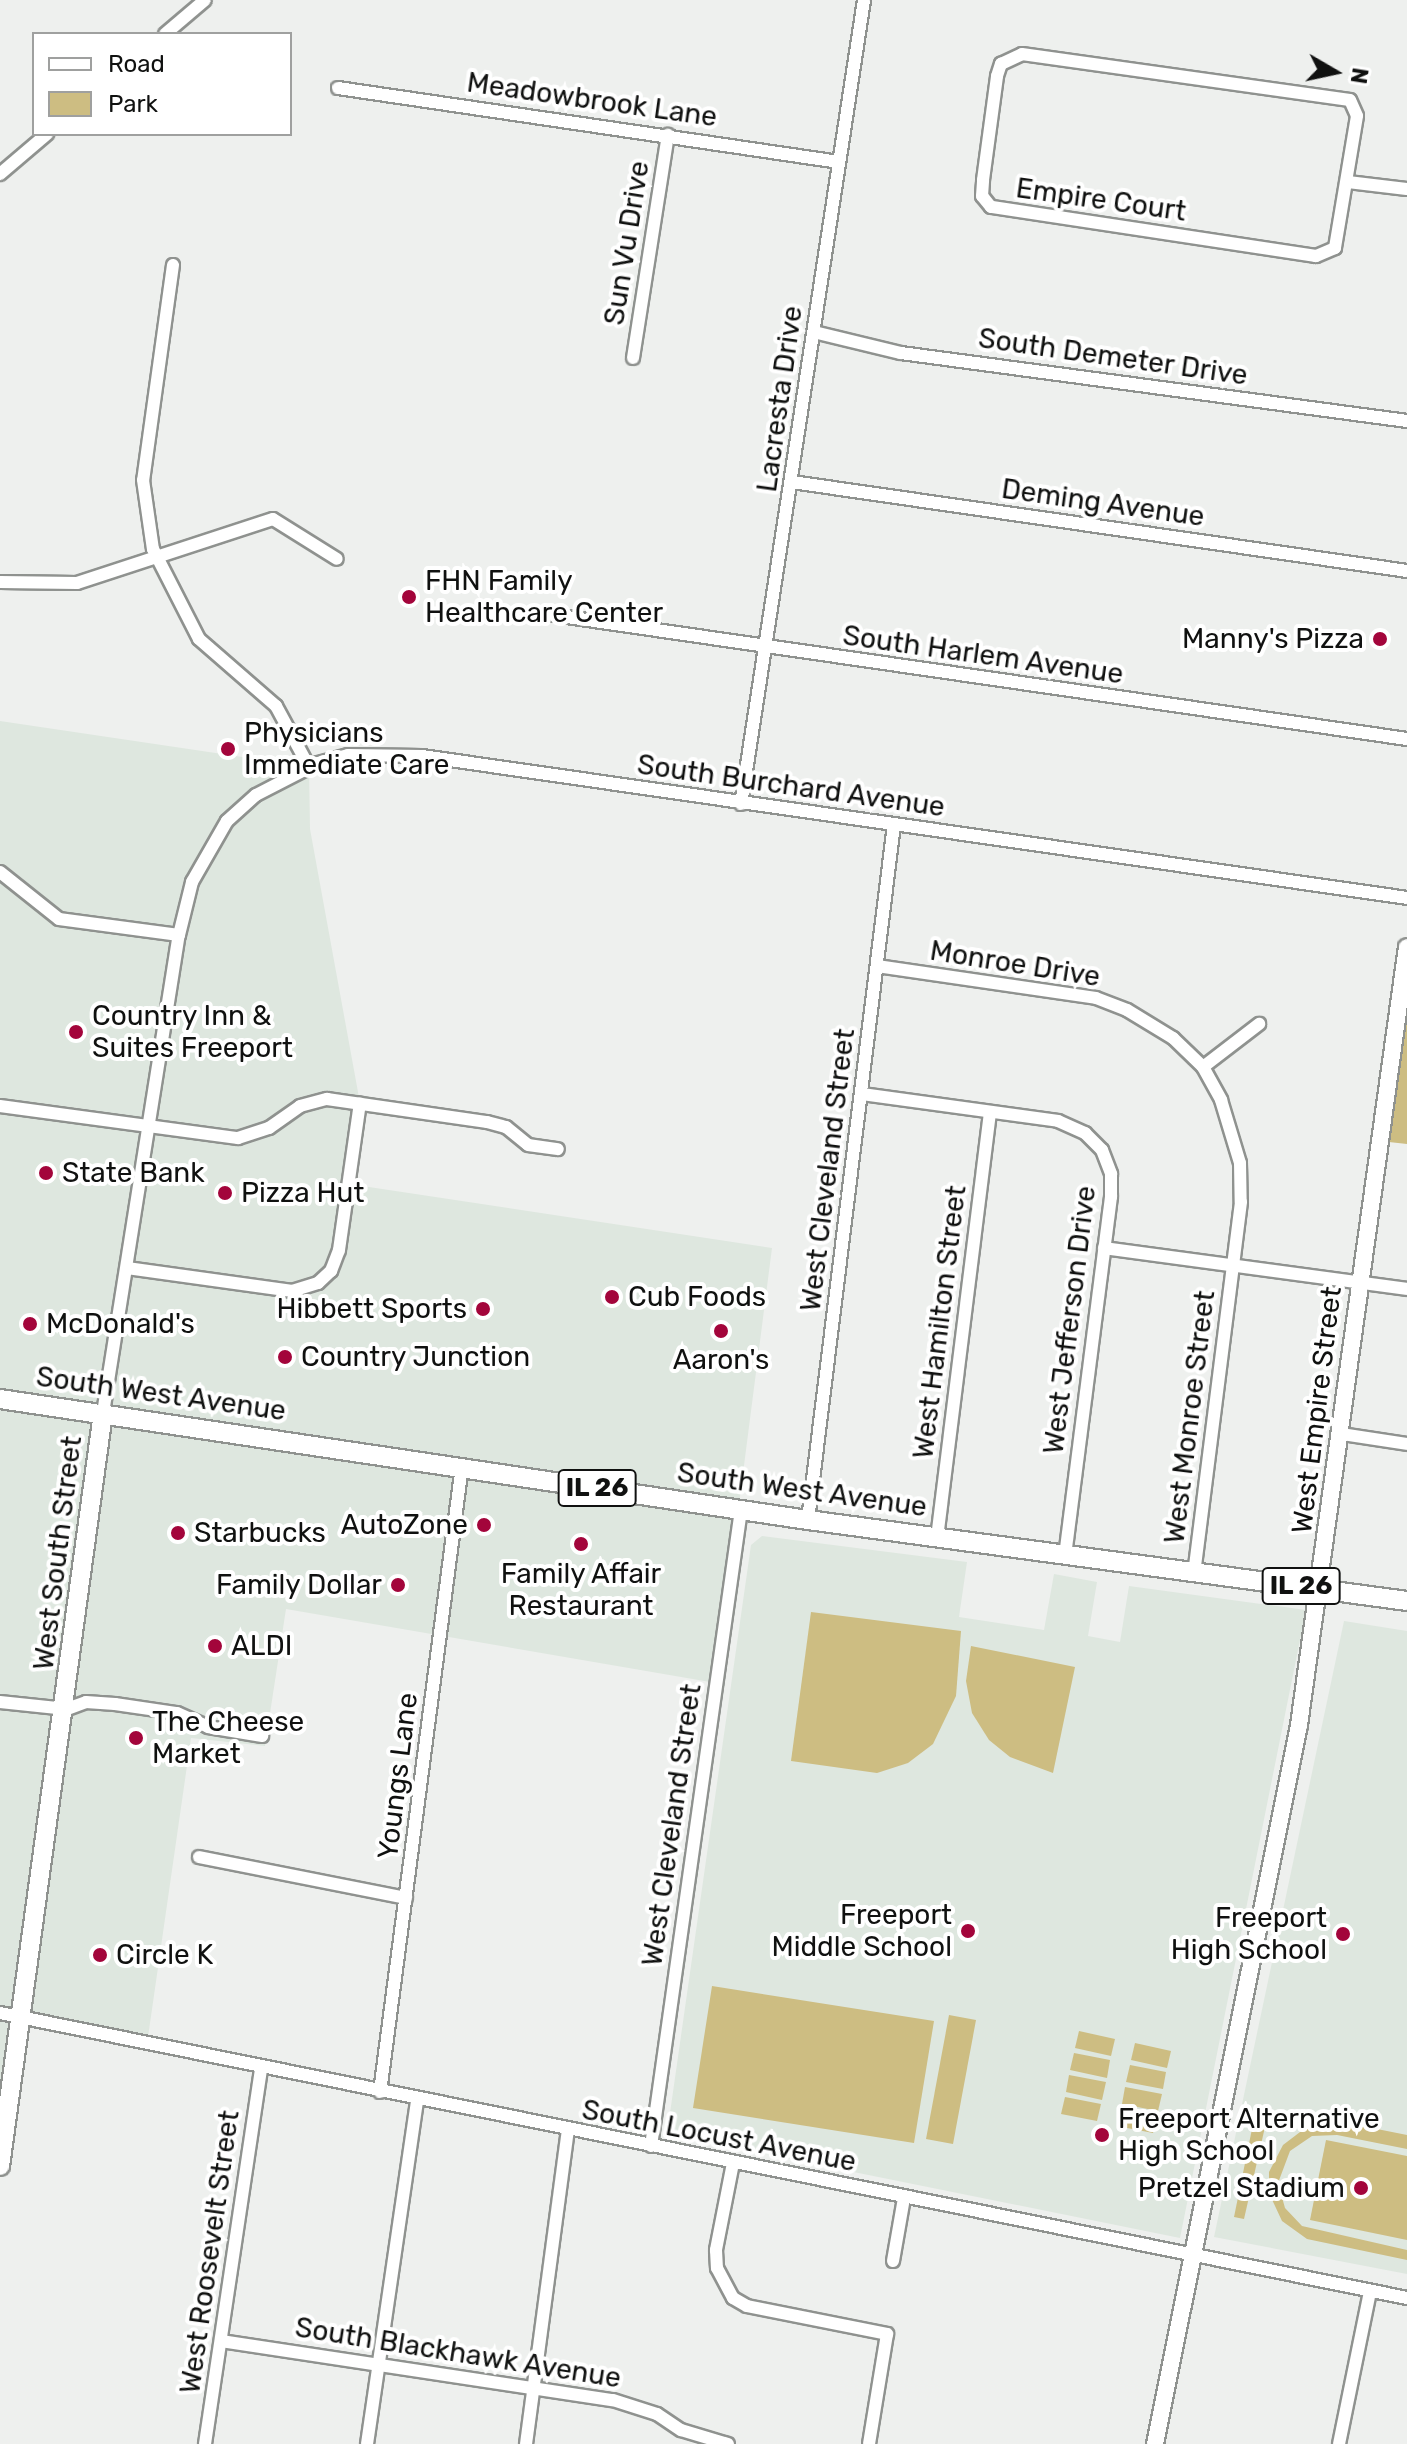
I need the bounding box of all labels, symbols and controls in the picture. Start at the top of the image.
legend [32,32,292,136]
north arrow [1295,32,1375,112]
text: Road [108,50,165,78]
street label: Meadowbrook Lane [465,66,719,134]
text: N [1345,66,1374,86]
text: Park [108,90,158,118]
street label: Sun Vu Drive [597,158,657,328]
street label: Empire Court [1014,171,1188,229]
street label: Lacresta Drive [750,304,810,494]
street label: South Demeter Drive [976,321,1250,393]
street label: Deming Avenue [999,472,1207,534]
place label: FHN Family Healthcare Center [425,564,663,630]
marker: FHN Family Healthcare Center [400,588,418,606]
street label: South Harlem Avenue [840,619,1126,691]
place label: Manny's Pizza [1182,622,1364,656]
marker: Manny's Pizza [1371,630,1389,648]
place label: Physicians Immediate Care [244,716,450,782]
marker: Physicians Immediate Care [219,740,237,758]
street label: South Burchard Avenue [635,748,947,824]
street label: Monroe Drive [928,934,1102,994]
place label: Country Inn & Suites Freeport [92,999,293,1065]
marker: Country Inn & Suites Freeport [67,1023,85,1041]
street label: West Cleveland Street [794,1027,862,1313]
place label: State Bank [62,1156,205,1190]
marker: State Bank [37,1164,55,1182]
place label: Pizza Hut [241,1176,364,1210]
street label: West Hamilton Street [907,1183,973,1461]
marker: Pizza Hut [216,1184,234,1202]
street label: West Jefferson Drive [1037,1184,1103,1456]
place label: Cub Foods [628,1280,766,1314]
street label: West Empire Street [1285,1284,1349,1536]
marker: Cub Foods [603,1288,621,1306]
street label: West Monroe Street [1158,1289,1222,1545]
place label: Hibbett Sports [277,1292,467,1326]
marker: Hibbett Sports [474,1300,492,1318]
place label: McDonald's [46,1307,195,1341]
marker: McDonald's [21,1315,39,1333]
marker: Aaron's [712,1322,730,1340]
place label: Country Junction [301,1340,531,1374]
place label: Aaron's [673,1343,769,1377]
marker: Country Junction [276,1348,294,1366]
street label: South West Avenue [33,1360,289,1428]
street label: West South Street [27,1434,89,1672]
street label: South West Avenue [674,1456,930,1524]
road number: IL 26 [557,1466,637,1510]
place label: AutoZone [341,1508,468,1542]
place label: Starbucks [194,1516,326,1550]
marker: AutoZone [475,1516,493,1534]
marker: Starbucks [169,1524,187,1542]
marker: Family Affair Restaurant [572,1535,590,1553]
place label: Family Affair Restaurant [500,1557,662,1623]
road number: IL 26 [1261,1564,1341,1608]
place label: Family Dollar [215,1568,382,1602]
marker: Family Dollar [389,1576,407,1594]
place label: ALDI [231,1629,292,1663]
marker: ALDI [206,1637,224,1655]
street label: West Cleveland Street [636,1682,708,1968]
street label: Youngs Lane [371,1691,425,1861]
place label: The Cheese Market [152,1705,304,1771]
marker: The Cheese Market [127,1729,145,1747]
place label: Freeport Middle School [771,1898,952,1964]
place label: Freeport High School [1171,1901,1327,1967]
marker: Freeport Middle School [959,1922,977,1940]
marker: Freeport High School [1334,1925,1352,1943]
place label: Circle K [116,1938,213,1972]
marker: Circle K [91,1946,109,1964]
street label: South Locust Avenue [579,2093,859,2179]
place label: Freeport Alternative High School [1118,2102,1380,2168]
street label: West Roosevelt Street [173,2108,247,2396]
marker: Freeport Alternative High School [1093,2126,1111,2144]
place label: Pretzel Stadium [1138,2171,1345,2205]
marker: Pretzel Stadium [1352,2179,1370,2197]
street label: South Blackhawk Avenue [292,2311,624,2395]

